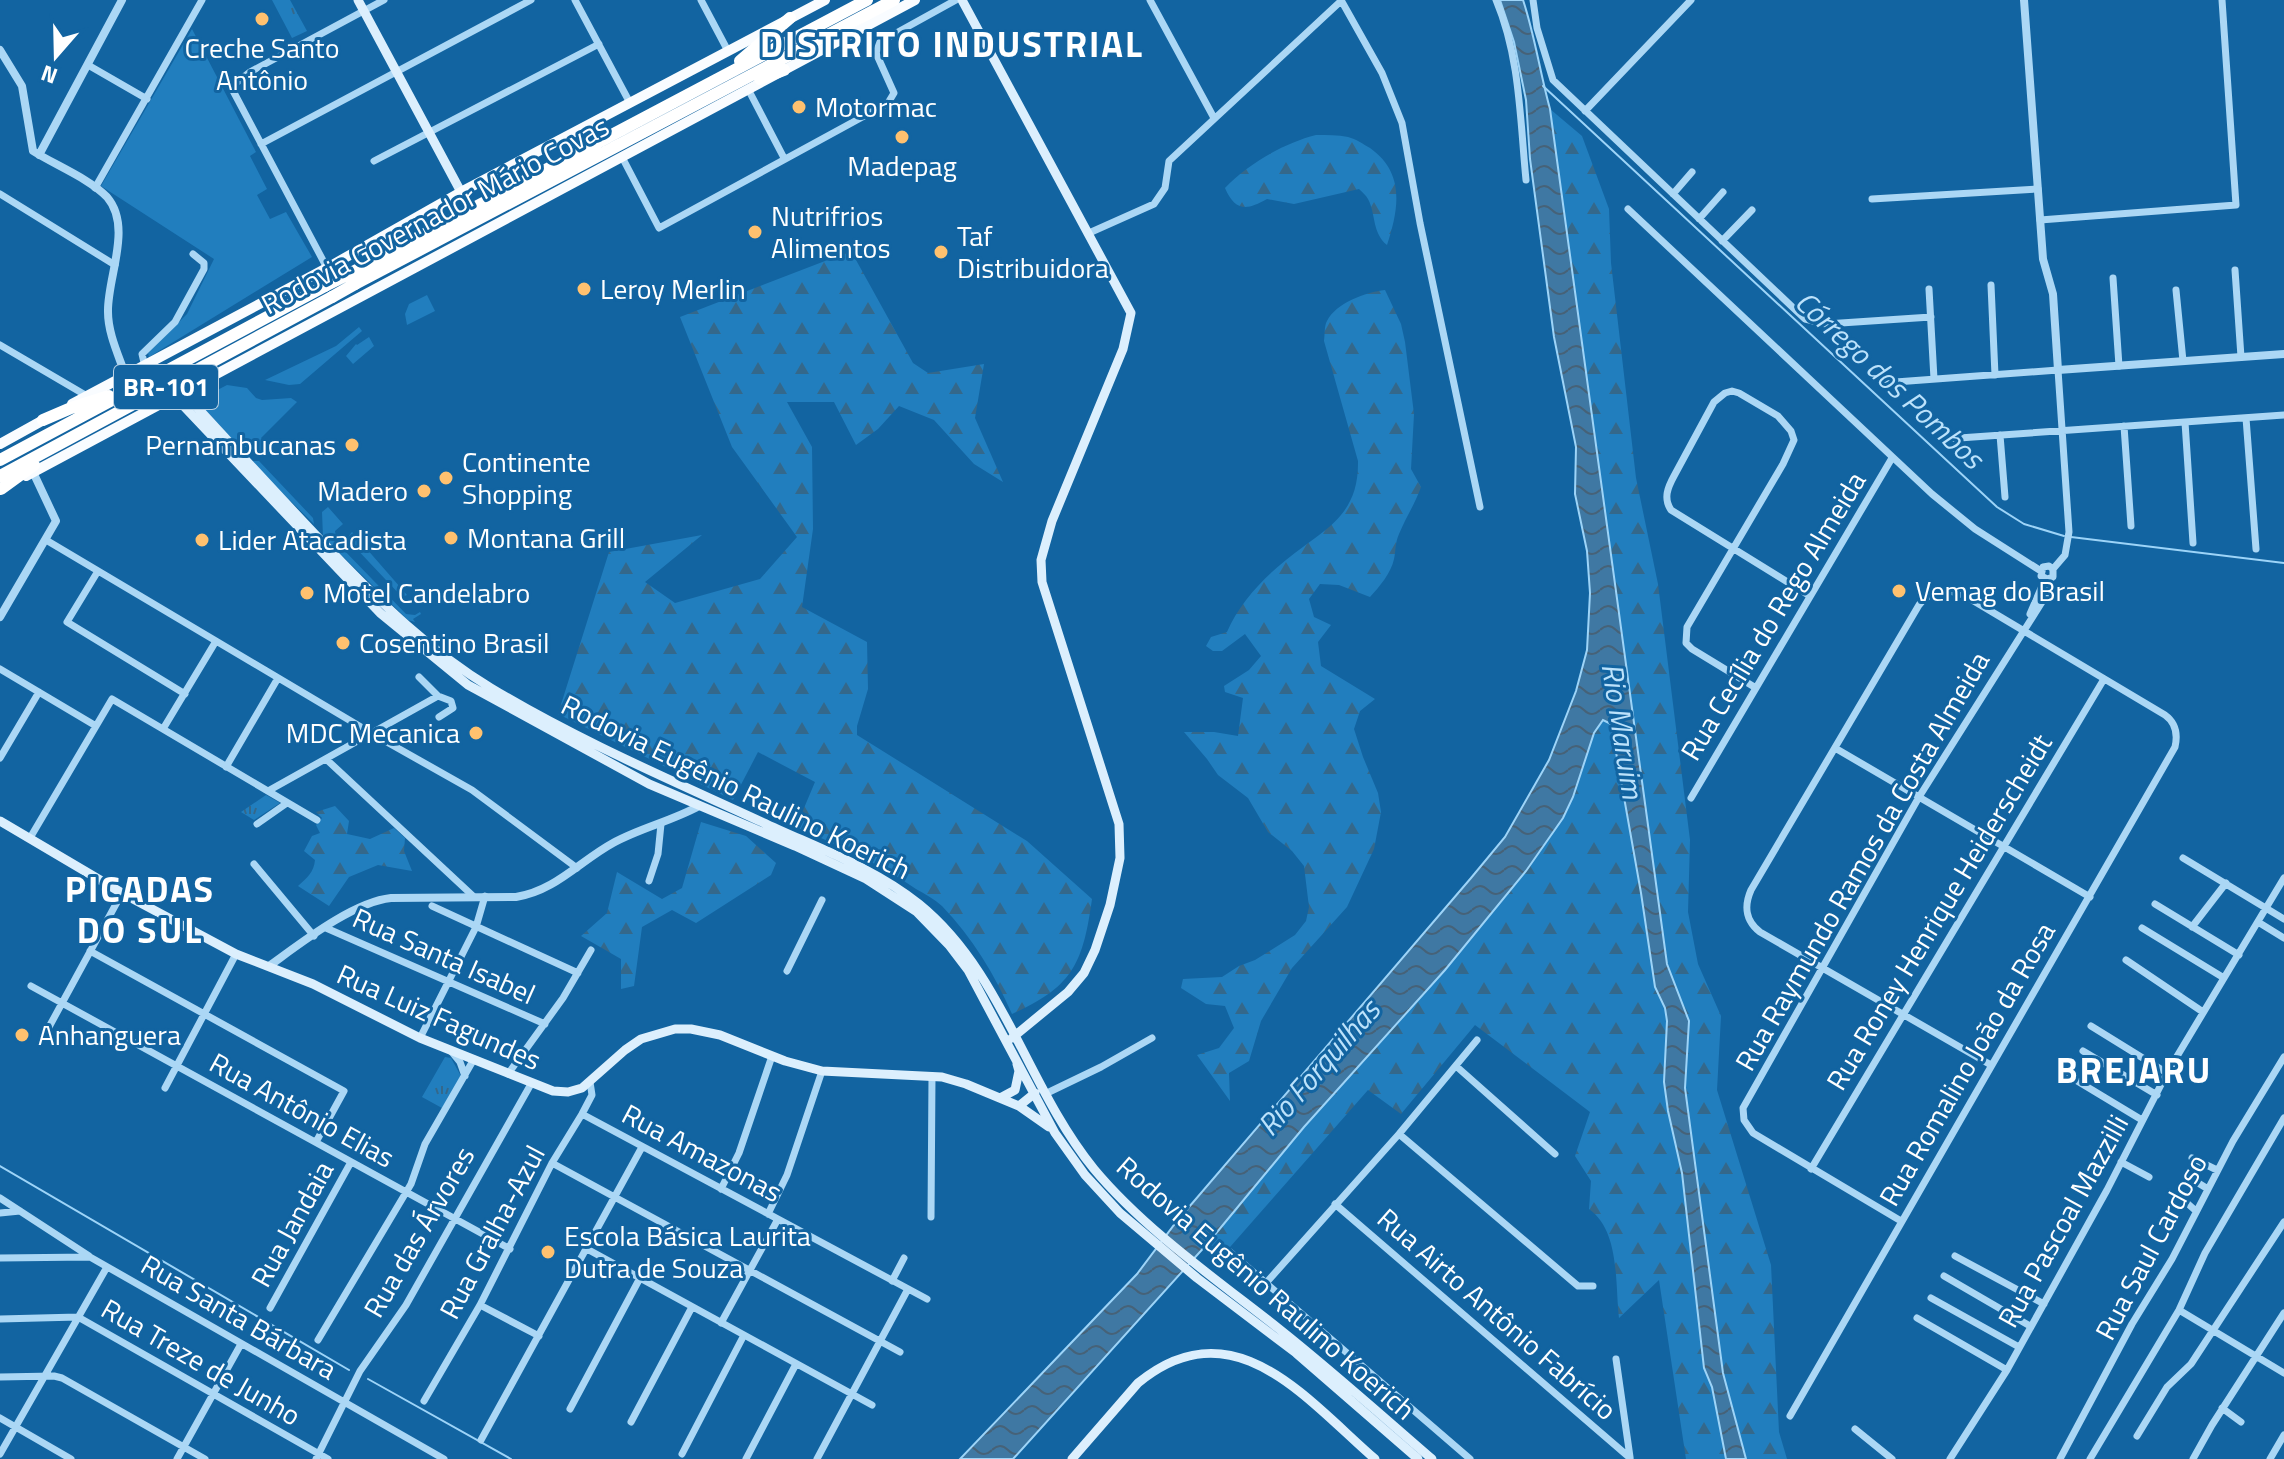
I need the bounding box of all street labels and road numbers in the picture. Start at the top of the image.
street label: Rodovia Governador Mário Covas [253,104,616,325]
road number: BR-101 [114,365,218,409]
street label: Rua Cecília do Rego Almeida [1669,463,1876,768]
street label: Rua Raymundo Ramos da Costa Almeida [1723,643,2000,1079]
street label: Rodovia Eugênio Raulino Koerich [554,683,918,890]
street label: Rua Roney Henrique Heiderscheidt [1815,725,2062,1098]
street label: Rua Santa Isabel [346,896,542,1015]
street label: Rua Romalino João da Rosa [1868,914,2066,1214]
street label: Rua Luiz Fagundes [330,952,548,1081]
street label: Rua Antônio Elias [202,1041,403,1178]
street label: Rua Amazonas [614,1092,790,1213]
street label: Rua Pascoal Mazzilli [1986,1106,2139,1335]
street label: Rua Gralha-Azul [428,1137,555,1326]
street label: Rua das Árvores [352,1138,485,1325]
street label: Rodovia Eugênio Raulino Koerich [1107,1145,1425,1430]
street label: Rua Saul Cardoso [2083,1146,2218,1347]
street label: Rua Jandaia [239,1153,344,1295]
street label: Rua Airto Antônio Fabrício [1368,1197,1627,1430]
street label: Rua Santa Bárbara [133,1243,345,1390]
street label: Rua Treze de Junho [94,1287,309,1436]

